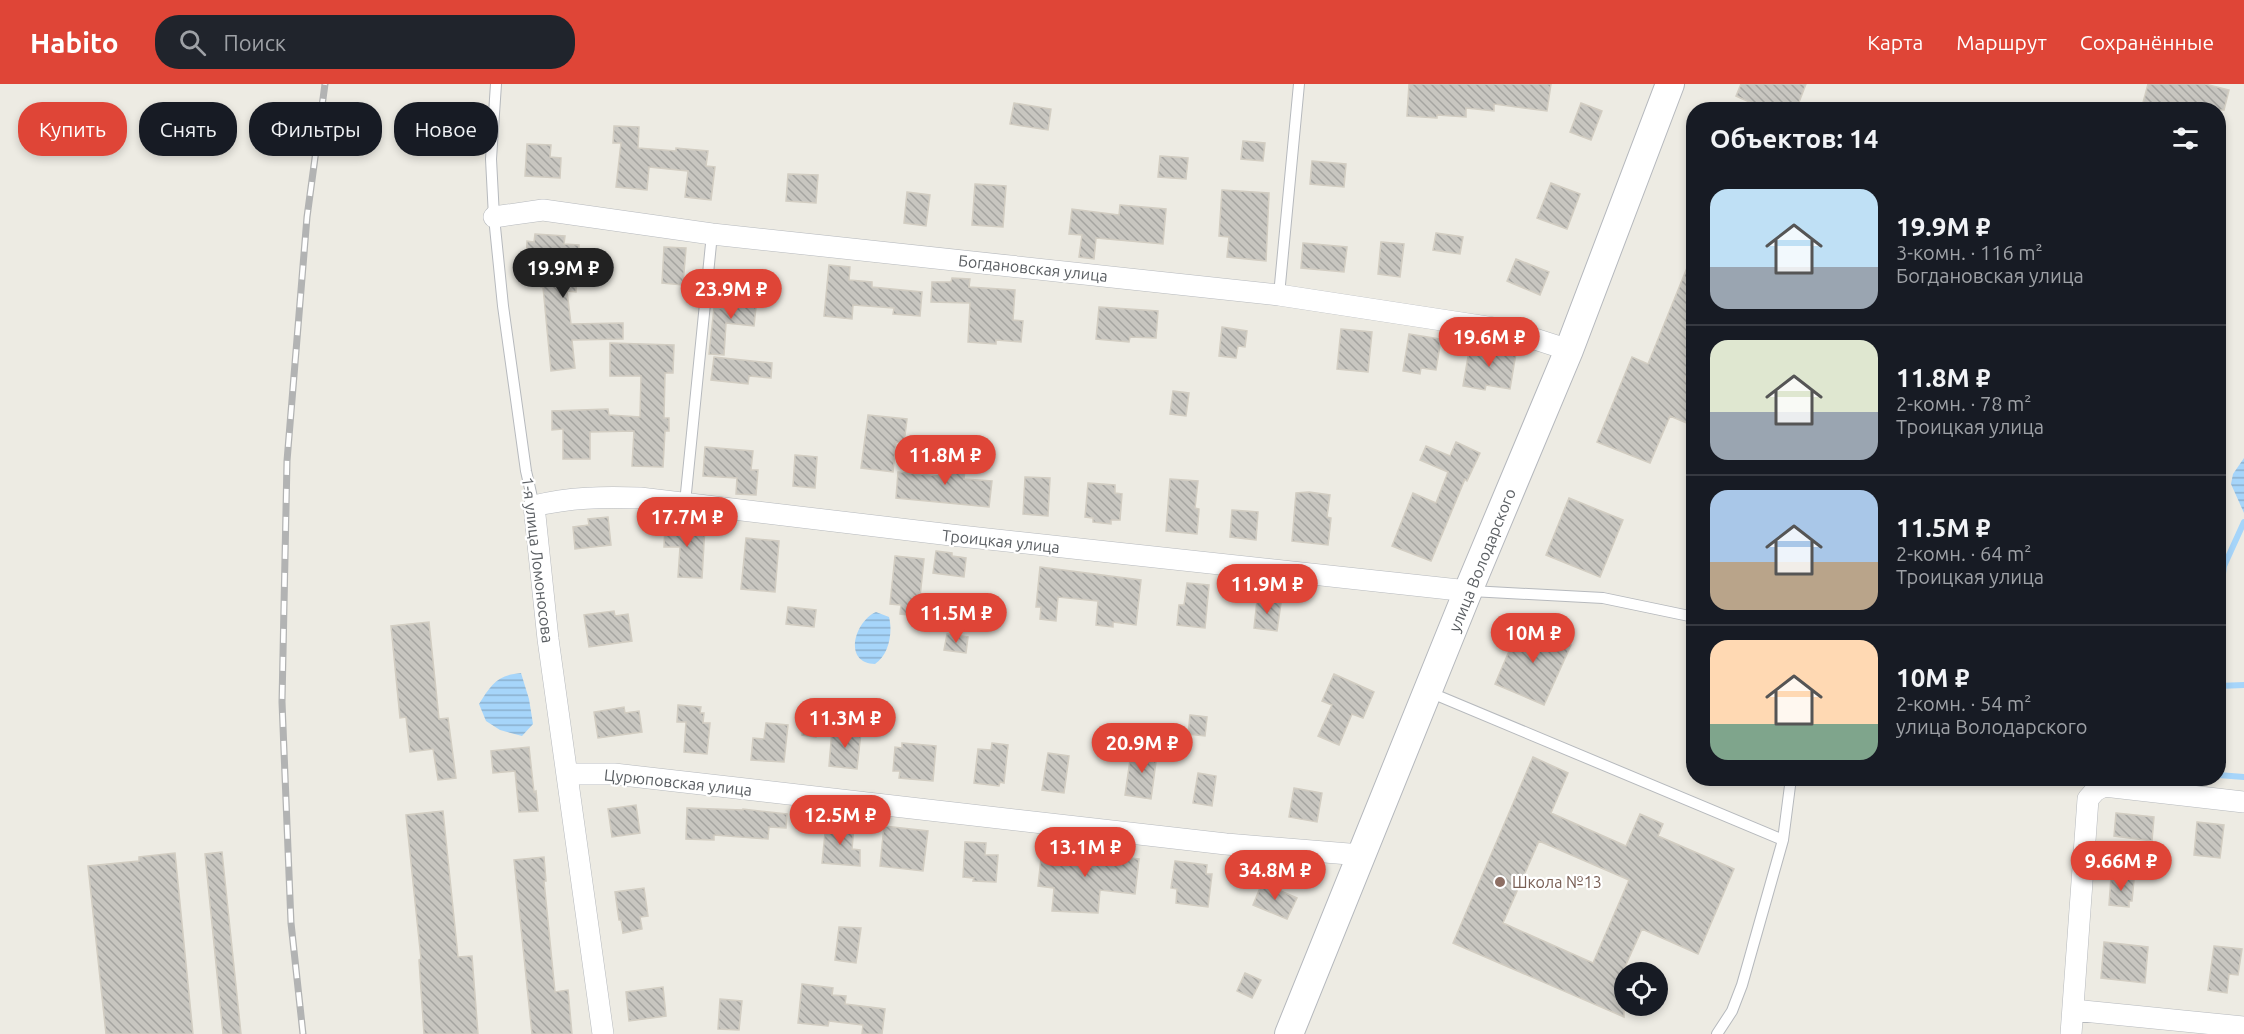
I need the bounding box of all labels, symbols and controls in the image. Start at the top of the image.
search box [155,15,575,69]
icon: search [176,26,209,59]
text: Habito [30,27,119,58]
text: Поиск [224,30,286,55]
text: Карта [1867,30,1923,54]
text: Маршрут [1956,30,2047,54]
text: Сохранённые [2080,30,2214,54]
chip: Купить [18,102,127,156]
chip: Снять [139,102,237,156]
chip: Фильтры [249,102,382,156]
chip: Новое [394,102,498,156]
icon: filters [2169,122,2202,155]
text: Объектов: 14 [1710,124,1878,153]
text: 19.9M ₽ [1896,212,1990,241]
icon: home [1758,213,1830,285]
text: 3-комн. · 116 m² [1896,241,2043,264]
pin: 19.9M ₽ [508,248,618,299]
street label: Богдановская улица [957,251,1109,285]
text: 19.9M ₽ [527,256,599,279]
text: Богдановская улица [1896,264,2084,287]
pin: 23.9M ₽ [676,269,786,320]
text: 23.9M ₽ [695,277,767,300]
pin: 19.6M ₽ [1434,317,1544,368]
text: 19.6M ₽ [1453,325,1525,348]
text: 11.8M ₽ [1896,363,1990,392]
icon: home [1758,364,1830,436]
text: 2-комн. · 78 m² [1896,392,2031,415]
text: Троицкая улица [1896,415,2044,438]
pin: 11.8M ₽ [890,435,1000,486]
text: 11.8M ₽ [909,443,981,466]
street label: 1-я улица Ломоносова [519,476,557,644]
street label: улица Володарского [1445,486,1519,634]
pin: 17.7M ₽ [632,497,742,548]
text: 17.7M ₽ [651,505,723,528]
text: 11.5M ₽ [1896,513,1990,542]
icon: home [1758,514,1830,586]
street label: Троицкая улица [941,526,1061,556]
text: 2-комн. · 64 m² [1896,542,2031,565]
pin: 11.9M ₽ [1212,564,1322,615]
text: Троицкая улица [1896,565,2044,588]
text: 11.9M ₽ [1231,572,1303,595]
pin: 11.5M ₽ [901,593,1011,644]
text: 11.5M ₽ [920,601,992,624]
pin: 10M ₽ [1491,613,1575,664]
text: 10M ₽ [1505,621,1561,644]
text: 10M ₽ [1896,663,1969,692]
icon: home [1758,664,1830,736]
text: 2-комн. · 54 m² [1896,692,2031,715]
pin: 11.3M ₽ [790,698,900,749]
text: 11.3M ₽ [809,706,881,729]
text: улица Володарского [1896,715,2087,738]
pin: 20.9M ₽ [1087,723,1197,774]
text: 20.9M ₽ [1106,731,1178,754]
street label: Цурюповская улица [603,765,753,799]
pin: 12.5M ₽ [785,795,895,846]
text: 12.5M ₽ [804,803,876,826]
pin: 13.1M ₽ [1030,827,1140,878]
text: 13.1M ₽ [1049,835,1121,858]
pin: 9.66M ₽ [2066,841,2176,892]
text: 9.66M ₽ [2085,849,2157,872]
pin: 34.8M ₽ [1220,850,1330,901]
text: 34.8M ₽ [1239,858,1311,881]
place label: Школа №13 [1512,873,1602,891]
marker: Школа №13 [1493,875,1507,889]
map controls [1614,962,1668,1016]
button: locate [1614,962,1668,1016]

